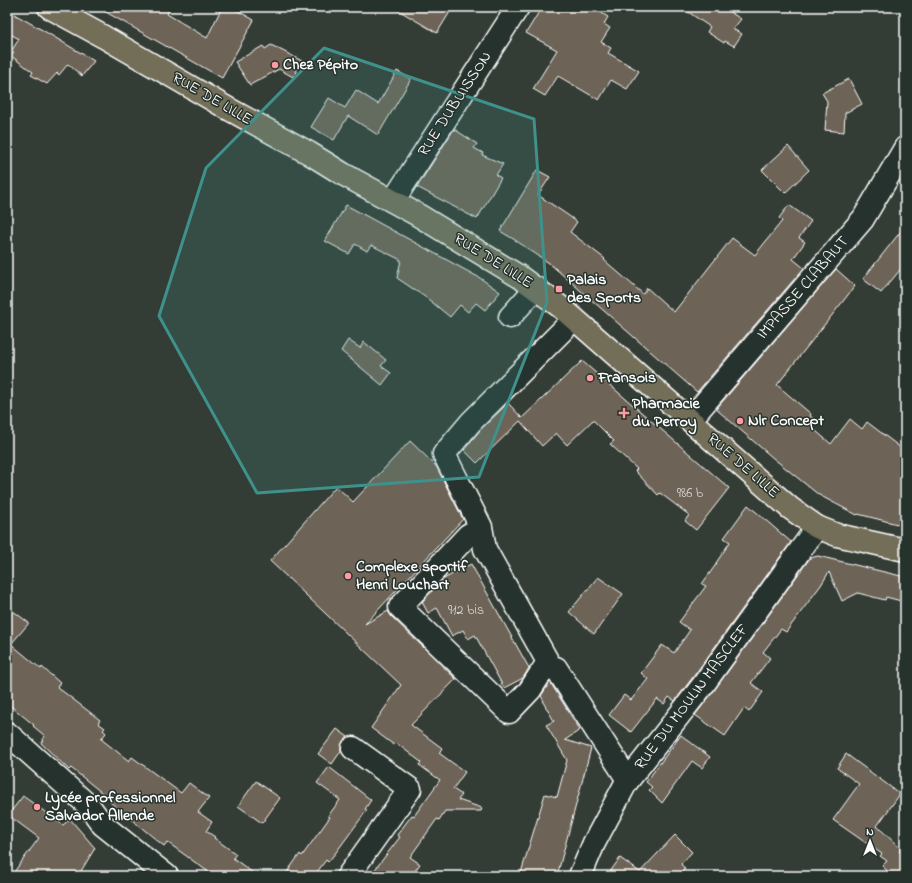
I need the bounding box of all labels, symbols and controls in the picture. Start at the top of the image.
street label: RUE DUBUISSON [412,47,498,161]
place label: Chez Pépito [283,53,358,77]
marker: Chez Pépito [270,60,280,70]
street label: RUE DE LILLE [167,66,257,132]
street label: RUE DE LILLE [449,227,537,295]
street label: IMPASSE CLABAUT [751,231,855,345]
place label: Palais des Sports [567,268,641,310]
marker: Palais des Sports [554,284,564,294]
place label: Fransois [597,366,656,390]
marker: Fransois [585,373,595,383]
place label: Pharmacie du Perroy [632,392,701,435]
marker: Pharmacie du Perroy [619,408,629,418]
place label: Nlr Concept [748,409,824,433]
marker: Nlr Concept [735,416,745,426]
street label: RUE DE LILLE [701,428,785,504]
house number: 986 b [677,483,704,504]
place label: Complexe sportif Henri Louchart [356,555,468,597]
marker: Complexe sportif Henri Louchart [343,571,353,581]
house number: 912 bis [448,600,484,621]
street label: RUE DU MOULIN MASCLEF [629,618,756,775]
place label: Lycée professionnel Salvador Allende [45,786,176,828]
marker: Lycée professionnel Salvador Allende [32,802,42,812]
north arrow [850,821,890,861]
text: N [866,824,874,840]

